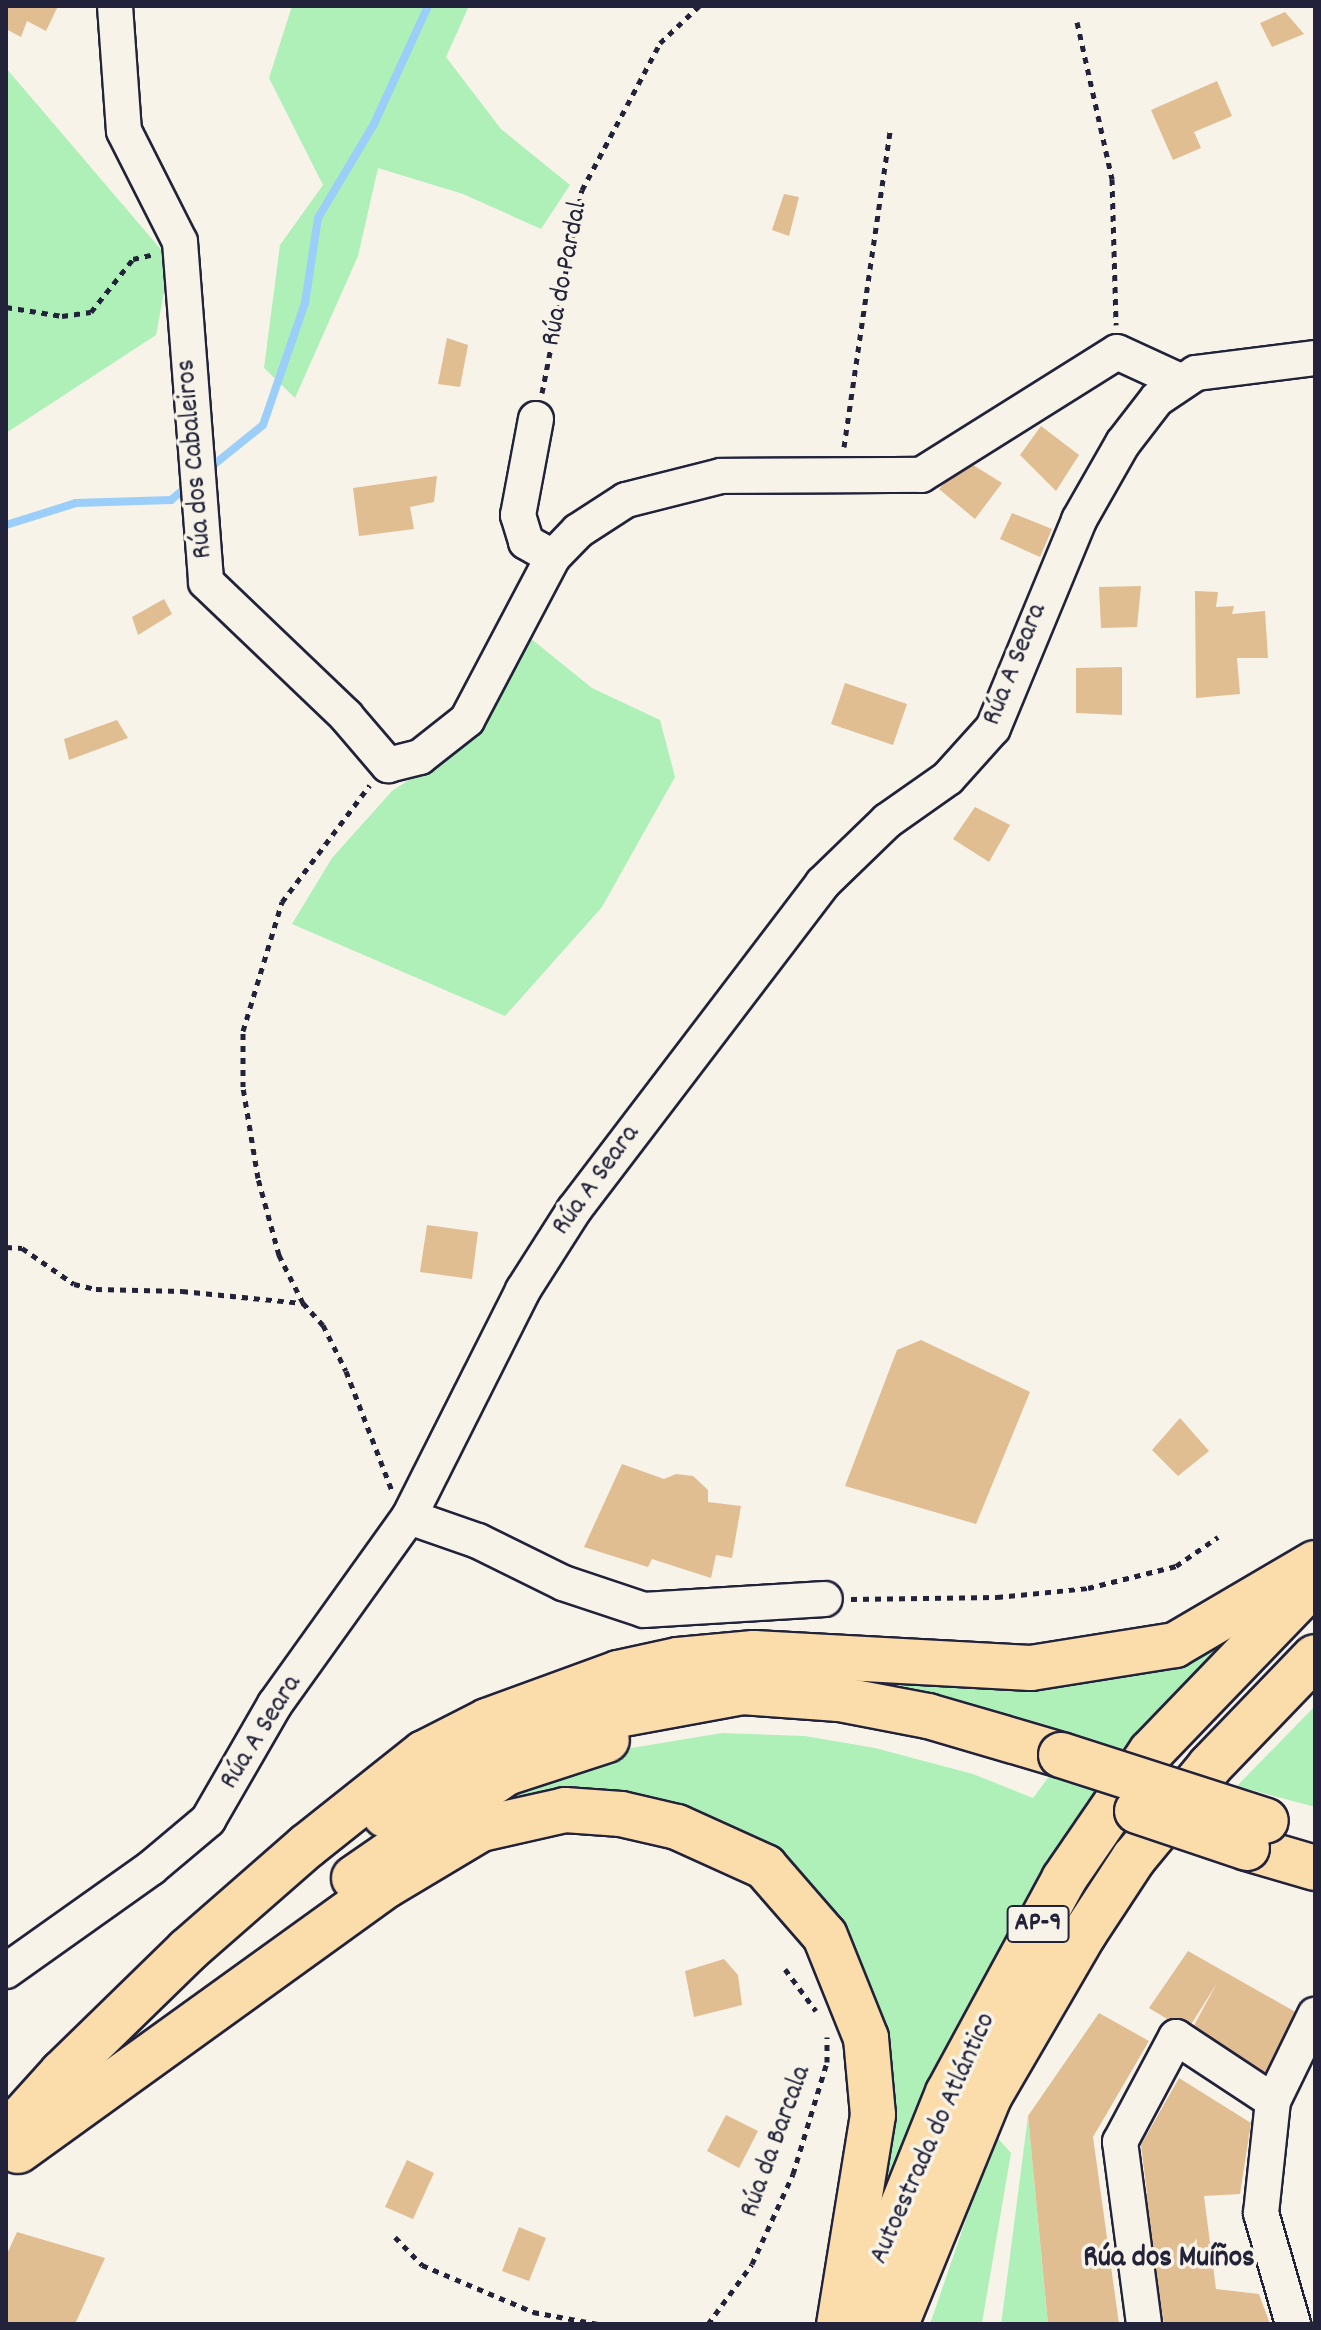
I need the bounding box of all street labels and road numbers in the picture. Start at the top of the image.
street label: Rúa do Pardal [536,199,596,349]
street label: Rúa dos Cabaleiros [171,358,221,560]
street label: Rúa A Seara [976,599,1056,731]
street label: Rúa A Seara [546,1119,648,1243]
street label: Rúa A Seara [214,1670,310,1796]
road number: AP-9 [1006,1902,1070,1946]
street label: Autoestrada do Atlántico [864,2008,1004,2270]
street label: Rúa da Barcala [734,2062,820,2222]

